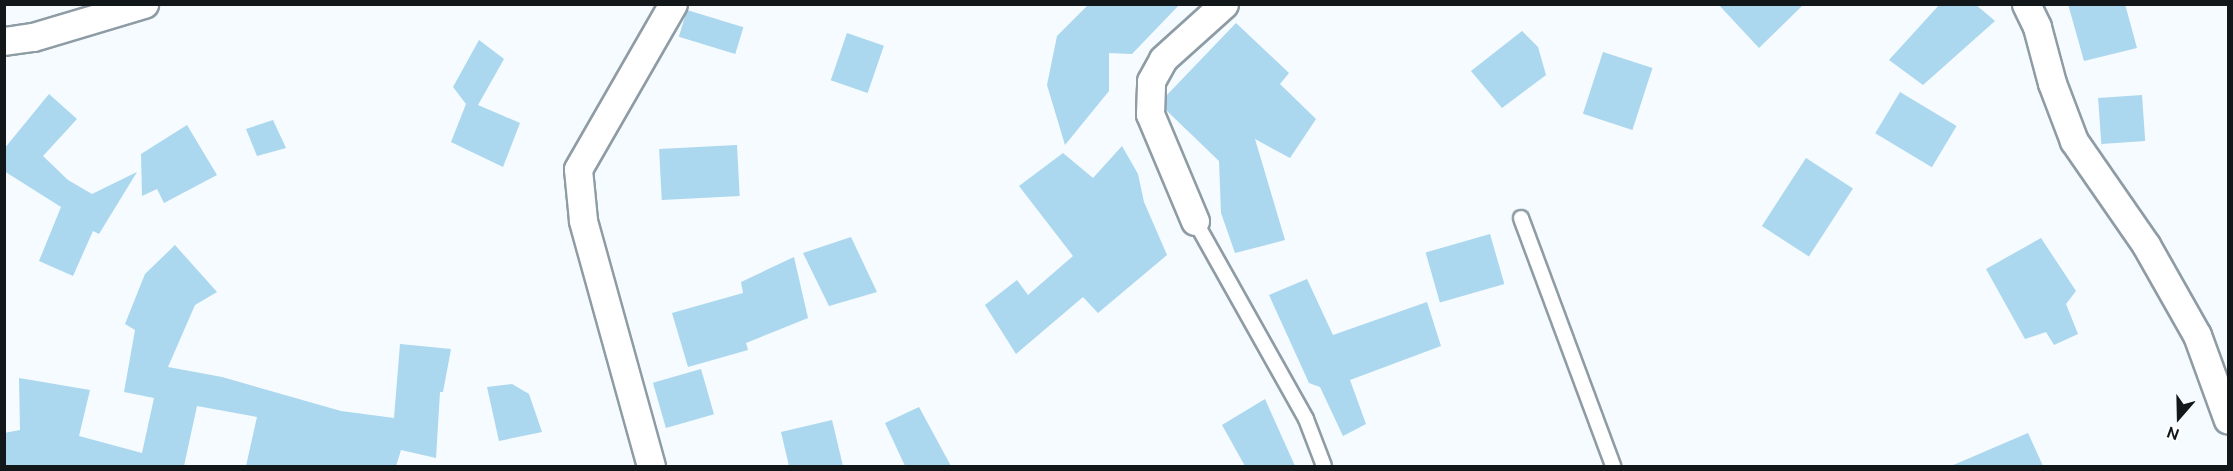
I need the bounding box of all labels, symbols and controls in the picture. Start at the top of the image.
north arrow [2149,387,2209,447]
text: N [2164,423,2182,444]

